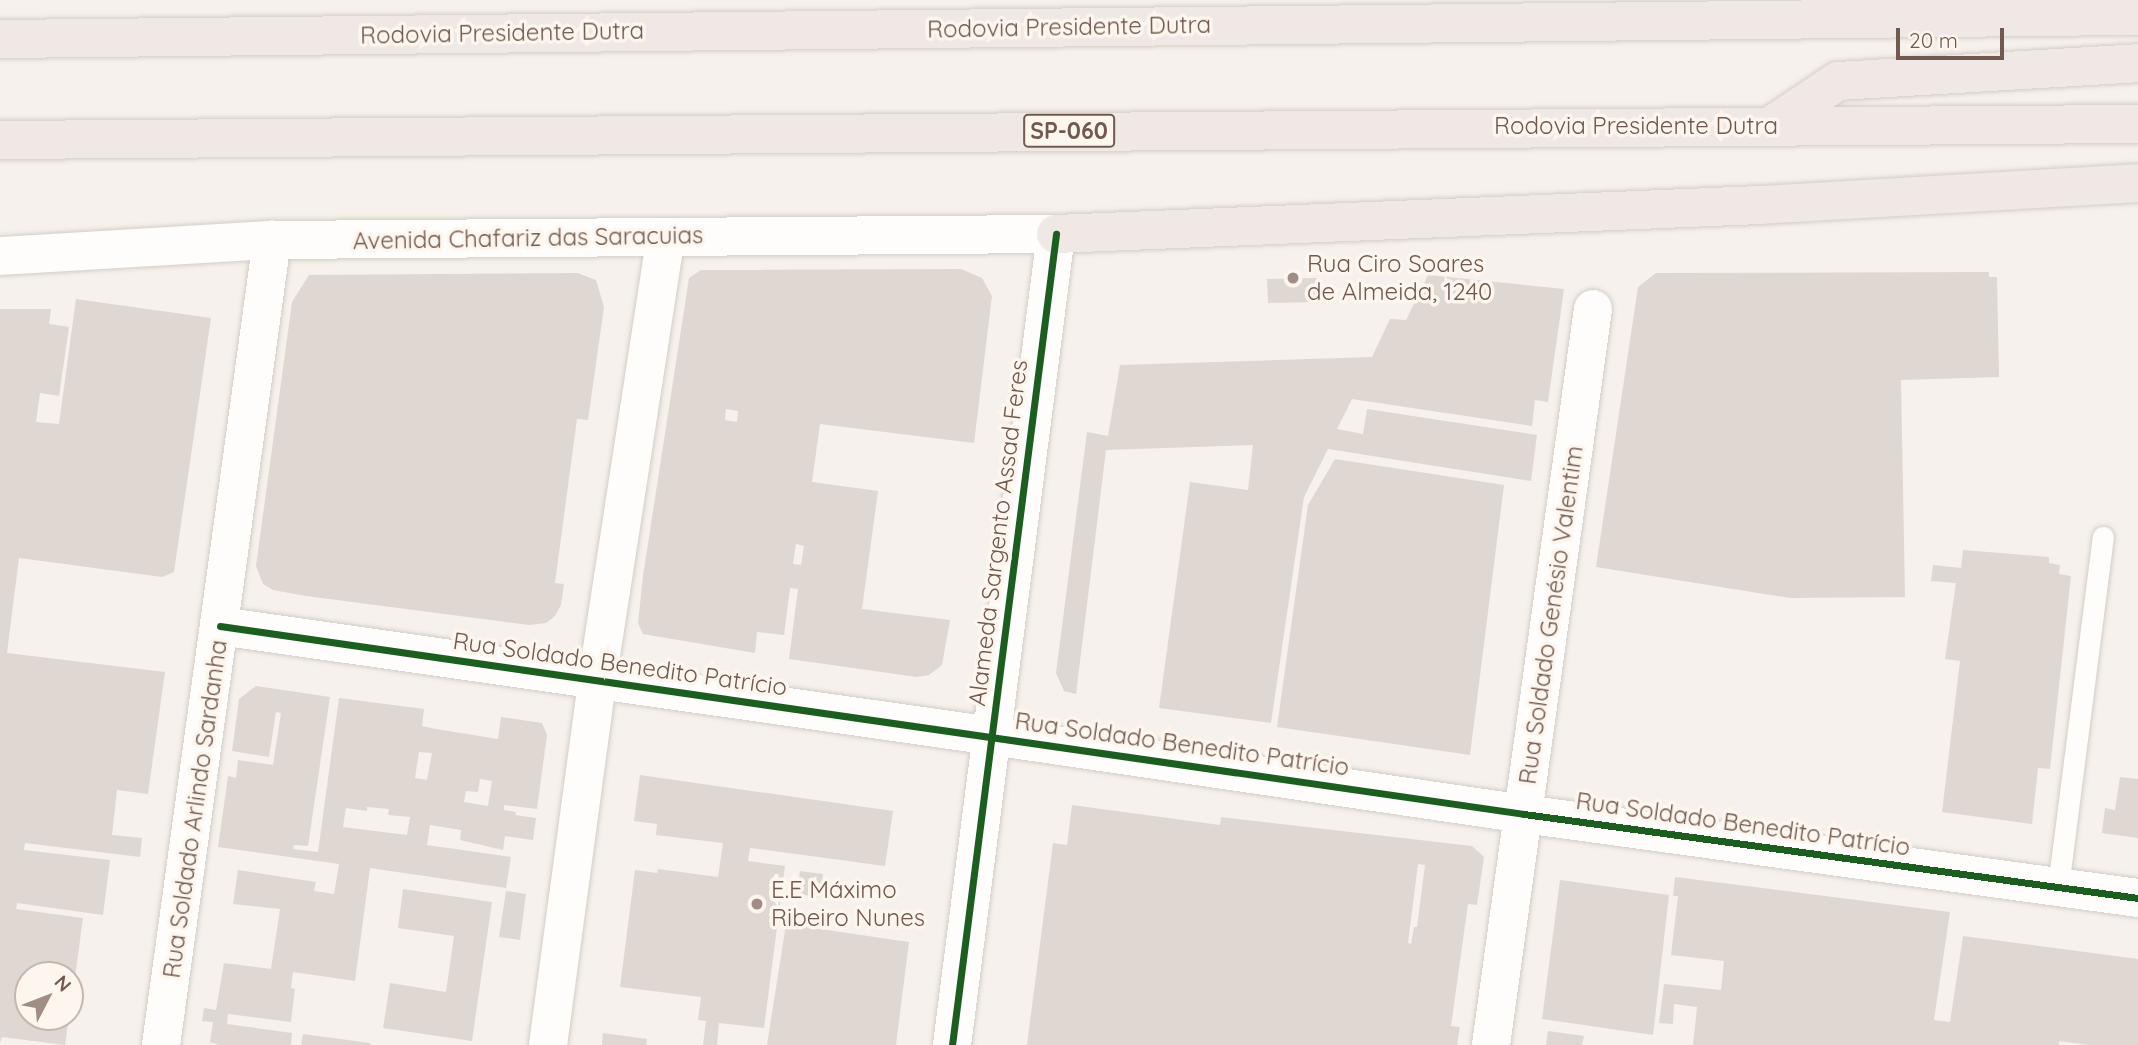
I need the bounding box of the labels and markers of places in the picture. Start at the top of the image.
place label: Rua Ciro Soares de Almeida, 1240 [1307,250,1492,306]
marker: Rua Ciro Soares de Almeida, 1240 [1285,270,1301,286]
place label: E.E Máximo Ribeiro Nunes [771,876,925,932]
marker: E.E Máximo Ribeiro Nunes [749,896,765,912]

